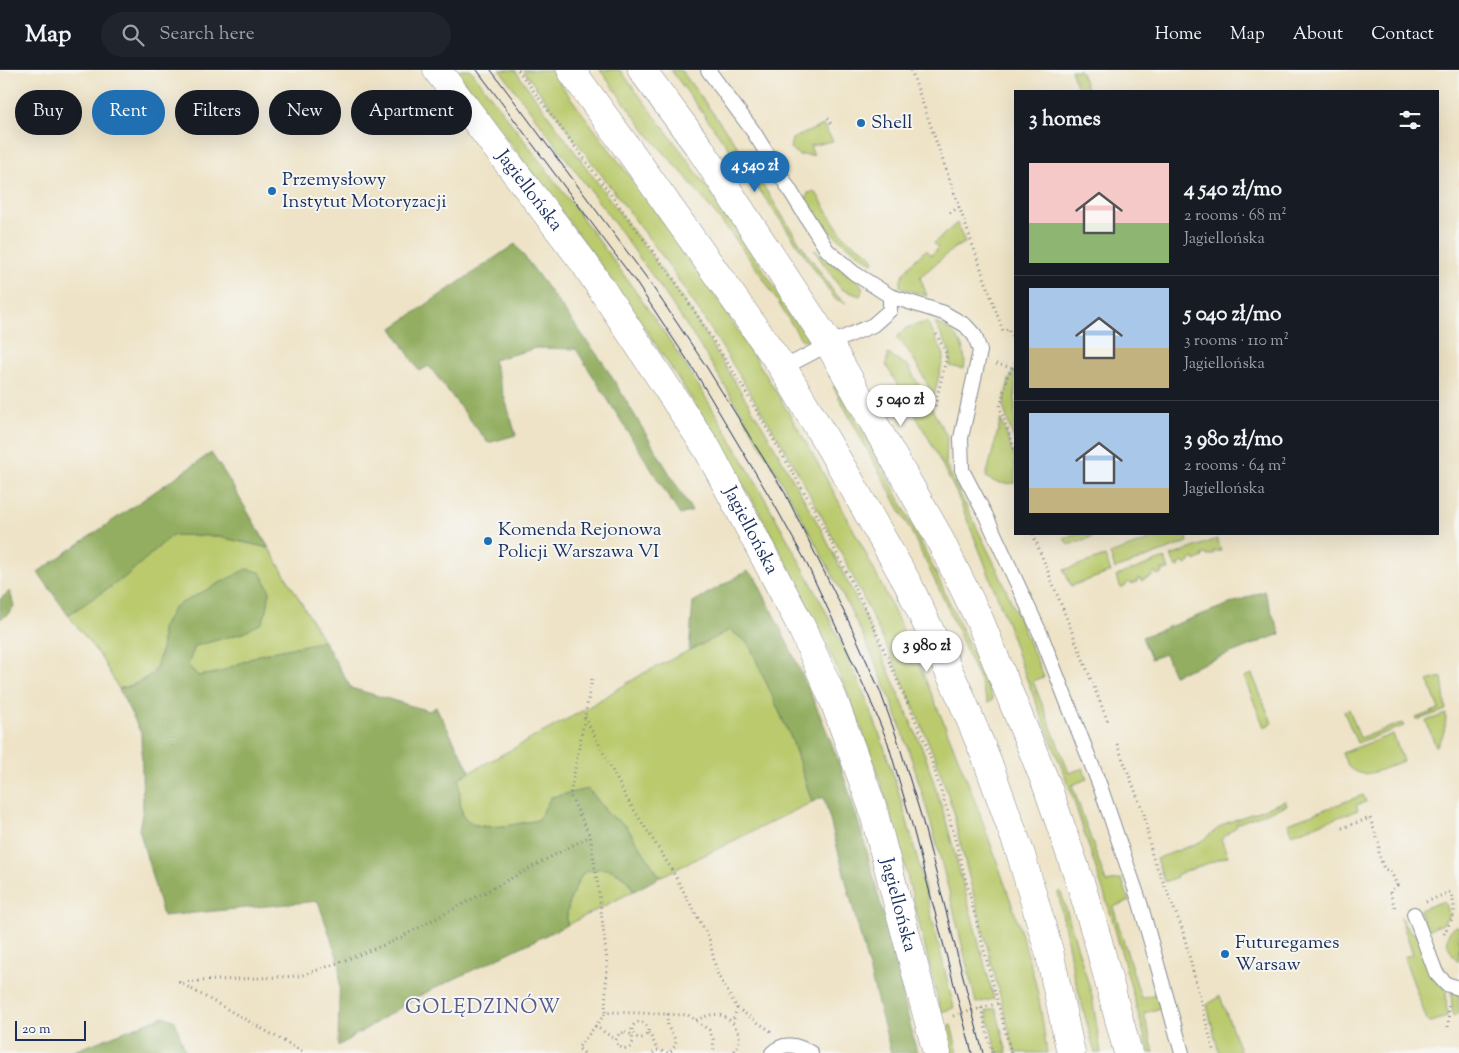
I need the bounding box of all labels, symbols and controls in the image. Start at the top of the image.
search box [101,12,451,57]
text: Map [25,18,71,52]
icon: search [119,21,147,49]
text: Search here [159,21,255,48]
text: Home [1155,22,1202,48]
text: Map [1230,22,1265,48]
text: About [1293,22,1343,48]
text: Contact [1371,22,1434,48]
chip: Buy [15,90,82,135]
chip: Rent [92,90,165,135]
chip: Filters [175,90,259,135]
chip: New [269,90,341,135]
chip: Apartment [351,90,472,135]
text: 3 homes [1029,105,1101,135]
icon: filters [1396,106,1424,134]
place label: Shell [871,110,913,137]
marker: Shell [855,117,867,129]
street label: Jagiellońska [489,144,569,237]
pin: 4 540 zł [703,150,807,193]
text: 4 540 zł [731,155,779,178]
place label: Przemysłowy Instytut Motoryzacji [282,167,447,216]
text: 4 540 zł/mo [1184,175,1282,205]
icon: home [1069,183,1129,243]
marker: Przemysłowy Instytut Motoryzacji [266,185,278,197]
text: 2 rooms · 68 m² [1184,205,1287,228]
text: Jagiellońska [1184,228,1265,251]
text: 5 040 zł/mo [1184,300,1281,330]
icon: home [1069,308,1129,368]
text: 3 rooms · 110 m² [1184,330,1289,353]
text: Jagiellońska [1184,353,1265,376]
pin: 5 040 zł [849,384,953,427]
text: 5 040 zł [878,389,924,412]
text: 3 980 zł/mo [1184,425,1283,455]
icon: home [1069,433,1129,493]
text: 2 rooms · 64 m² [1184,455,1287,478]
text: Jagiellońska [1184,478,1265,501]
street label: Jagiellońska [716,481,785,579]
place label: Komenda Rejonowa Policji Warszawa VI [498,517,662,566]
marker: Komenda Rejonowa Policji Warszawa VI [482,535,494,547]
pin: 3 980 zł [875,630,979,673]
text: 3 980 zł [903,635,951,658]
street label: Jagiellońska [873,854,923,955]
place label: Futuregames Warsaw [1235,930,1339,979]
marker: Futuregames Warsaw [1219,948,1231,960]
district label: GOLĘDZINÓW [405,993,561,1023]
scale bar [15,1018,86,1041]
text: 20 m [22,1020,51,1040]

